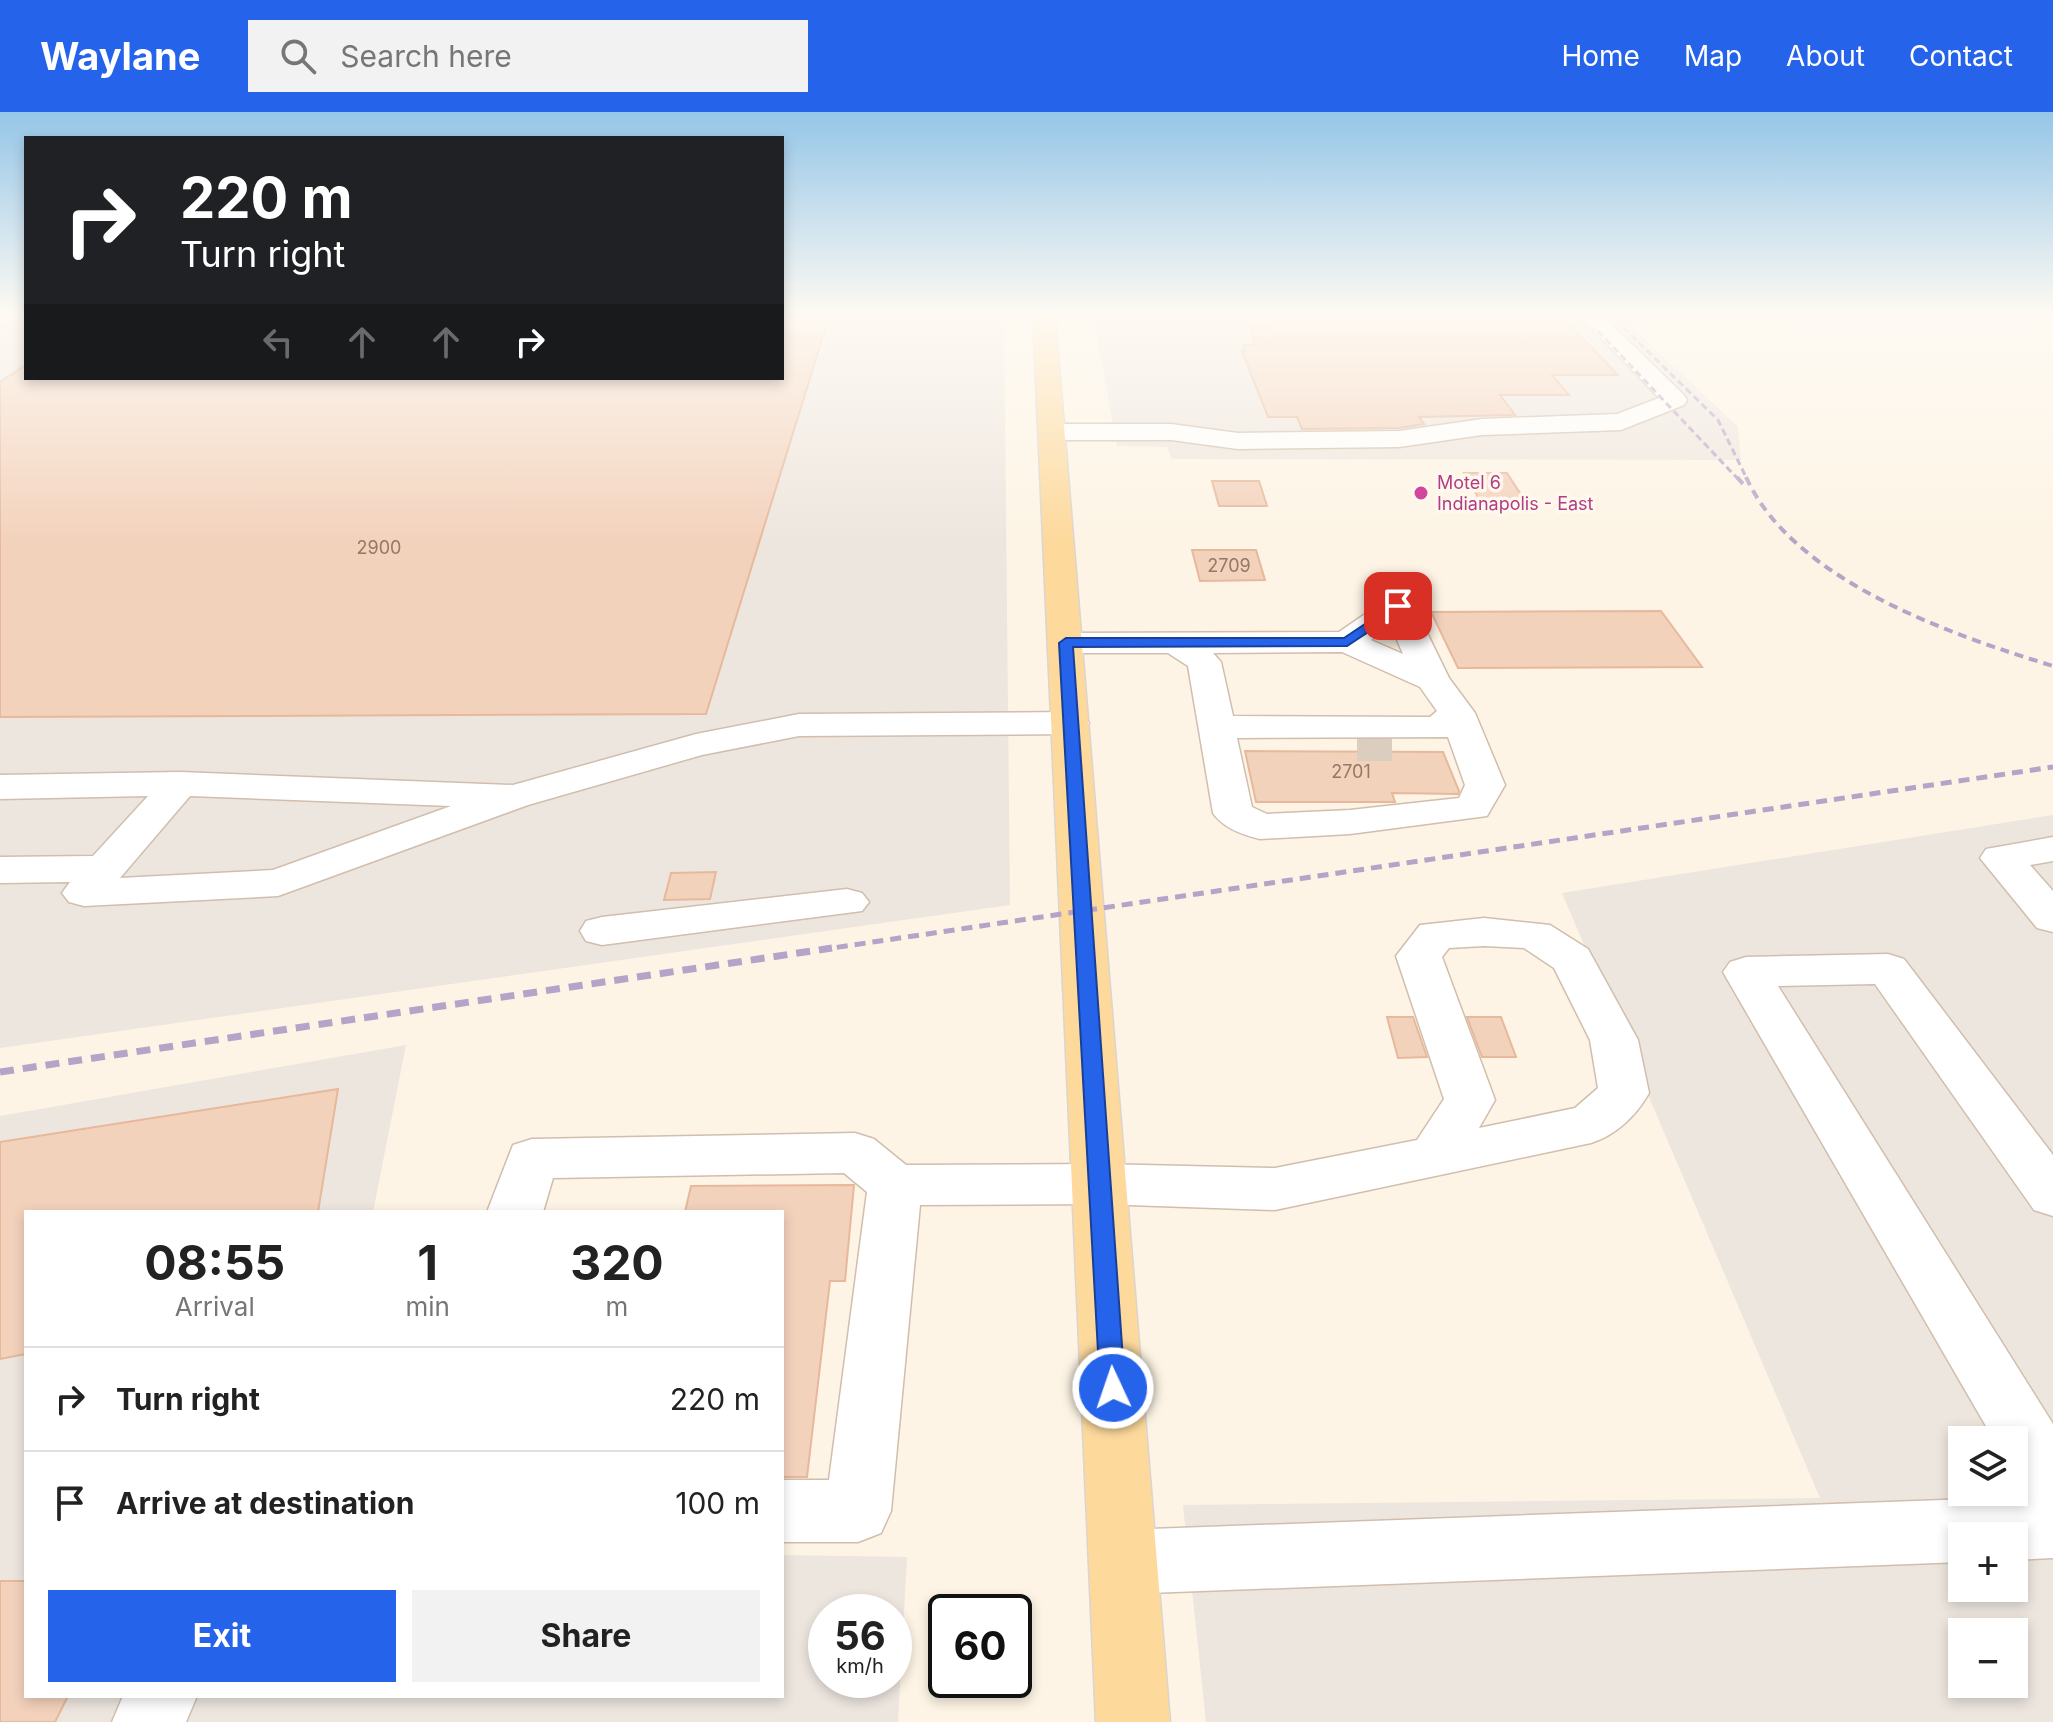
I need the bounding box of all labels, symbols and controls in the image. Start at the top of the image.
search box [248,20,808,92]
text: Waylane [40,33,200,79]
icon: search [276,34,320,78]
text: Search here [340,38,512,74]
text: Home [1561,39,1640,73]
text: Map [1684,39,1742,73]
text: About [1786,39,1865,73]
text: Contact [1909,39,2013,73]
text: 220 m [180,164,353,232]
icon: right [48,168,152,272]
text: Turn right [180,232,345,276]
icon: left [256,320,300,364]
icon: ahead [340,320,384,364]
icon: ahead [424,320,468,364]
icon: right [508,320,552,364]
place label: Motel 6 Indianapolis - East [1437,472,1594,514]
marker: Motel 6 Indianapolis - East [1412,484,1430,502]
house number: 2900 [357,537,401,558]
house number: 2709 [1207,555,1251,576]
pin [1364,572,1432,640]
icon: arrive [1376,584,1420,628]
house number: 2701 [1331,761,1371,782]
text: 08:55 [144,1233,285,1292]
text: 1 [417,1233,438,1292]
text: 320 [570,1233,664,1292]
text: Arrival [175,1291,255,1322]
text: min [405,1291,450,1322]
text: m [606,1291,628,1322]
position arrow [1071,1346,1155,1430]
icon: right [48,1377,92,1421]
text: Turn right [116,1381,260,1417]
text: 220 m [670,1381,760,1417]
map controls [1948,1426,2028,1698]
button: layers [1948,1426,2028,1506]
icon: arrive [48,1481,92,1525]
text: Arrive at destination [116,1485,414,1521]
text: 100 m [675,1485,760,1521]
button: + [1948,1522,2028,1602]
button: Exit [48,1590,396,1682]
button: Share [412,1590,760,1682]
speed limit sign: 60 [928,1594,1032,1698]
text: 56 [834,1611,886,1660]
button: − [1948,1618,2028,1698]
text: km/h [836,1654,884,1678]

